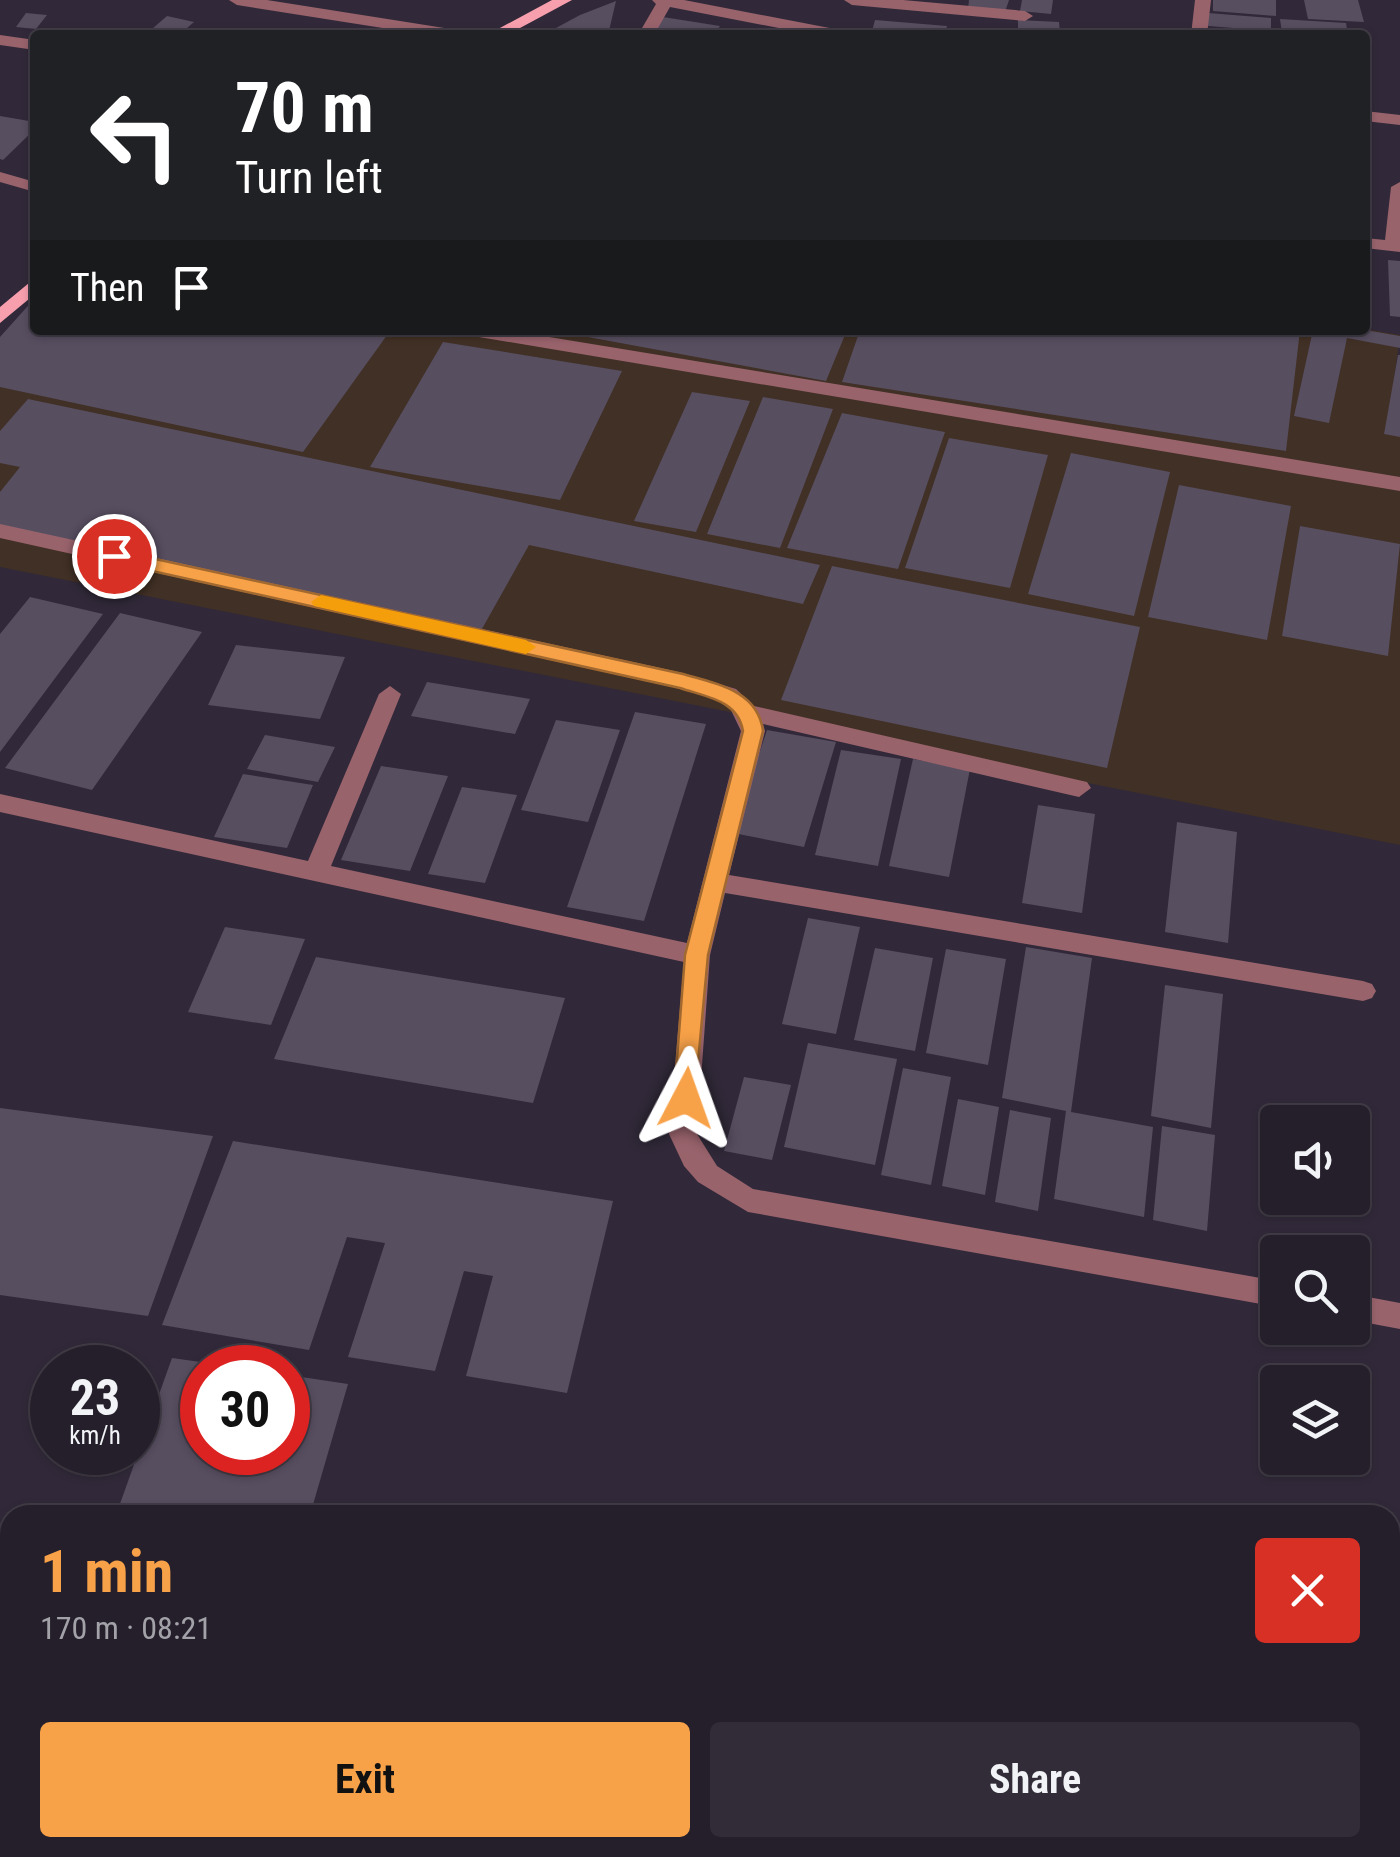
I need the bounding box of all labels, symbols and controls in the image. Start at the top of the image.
text: 70 m [235,67,374,149]
icon: left [70,70,200,200]
text: Turn left [235,151,383,204]
icon: arrive [164,260,219,315]
text: Then [70,266,144,310]
pin [72,514,157,599]
icon: arrive [87,529,142,584]
position arrow [634,1046,738,1150]
map controls [1260,1105,1370,1475]
button: sound [1260,1105,1370,1215]
button: search [1260,1235,1370,1345]
speed limit sign: 30 [180,1345,310,1475]
button: layers [1260,1365,1370,1475]
text: 23 [70,1369,120,1427]
text: km/h [69,1421,121,1450]
text: 1 min [40,1536,173,1607]
button: close [1255,1538,1360,1643]
text: 170 m · 08:21 [40,1609,212,1647]
button: Exit [40,1722,690,1837]
button: Share [710,1722,1360,1837]

